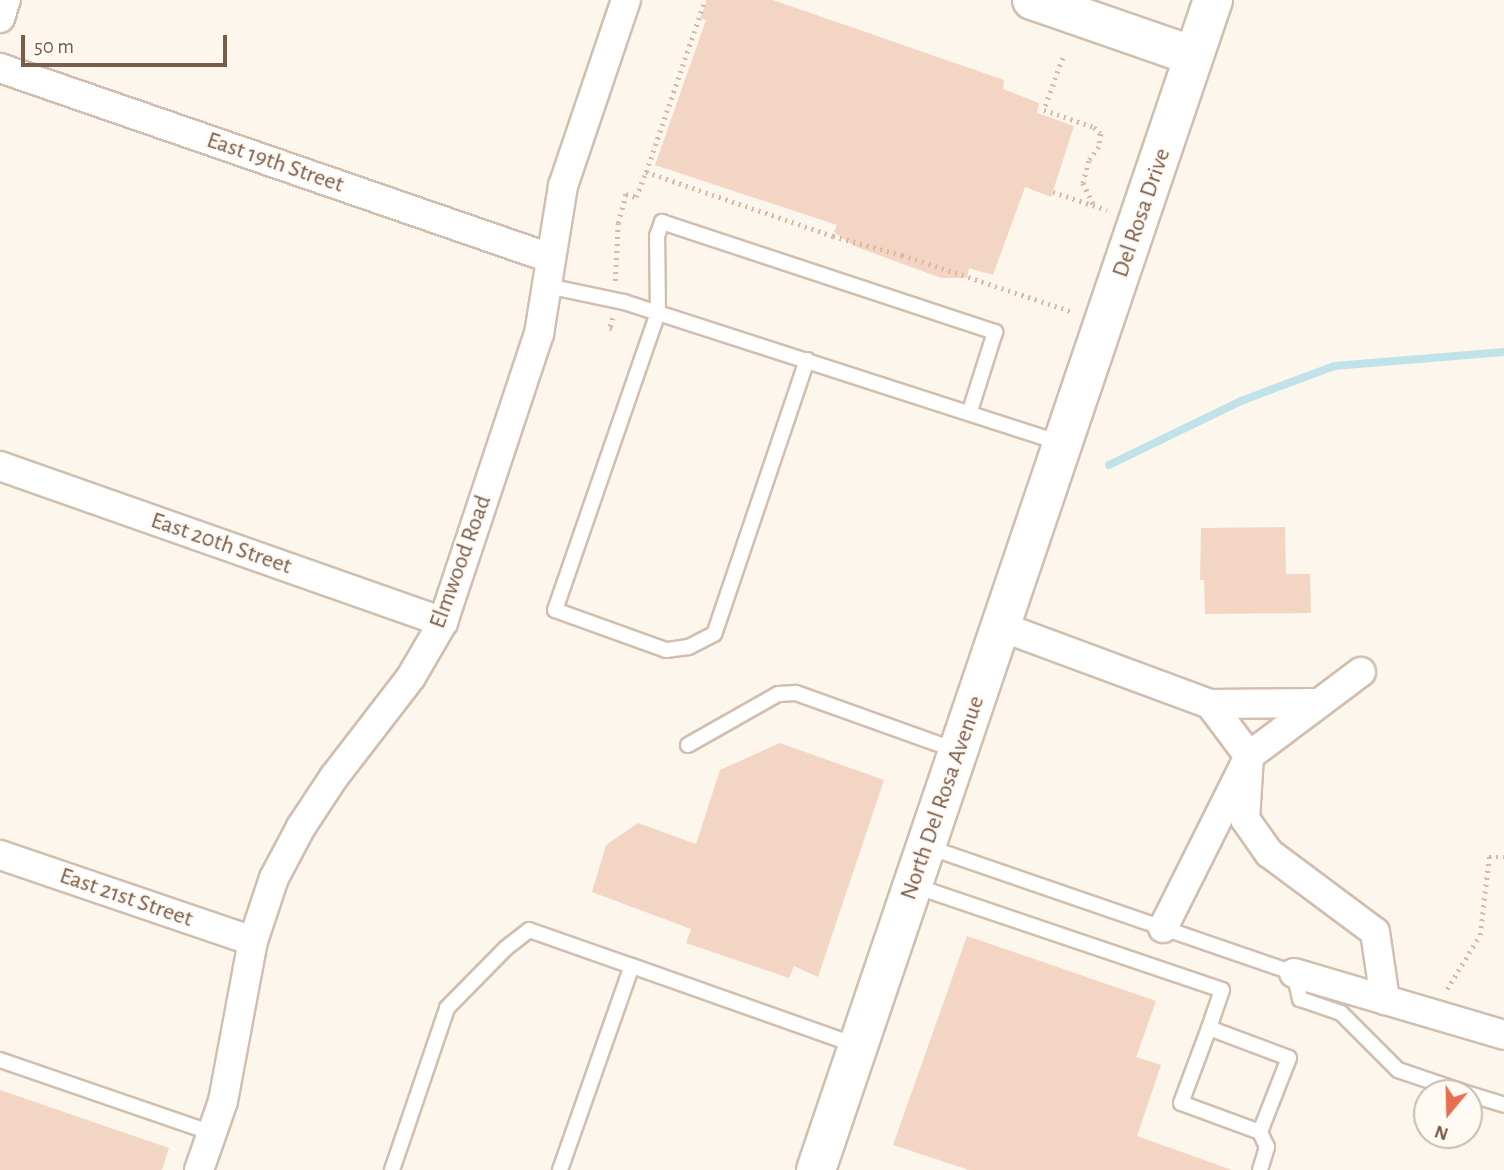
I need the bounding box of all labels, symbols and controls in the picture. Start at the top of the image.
scale bar [24,21,231,65]
text: 50 m [34,36,74,57]
street label: East 19th Street [203,126,347,200]
street label: Del Rosa Drive [1106,145,1178,281]
street label: Elmwood Road [424,491,498,633]
street label: East 20th Street [147,506,295,582]
street label: North Del Rosa Avenue [895,692,991,904]
street label: East 21st Street [56,862,196,934]
north arrow [1413,1079,1483,1149]
text: N [1432,1121,1451,1144]

